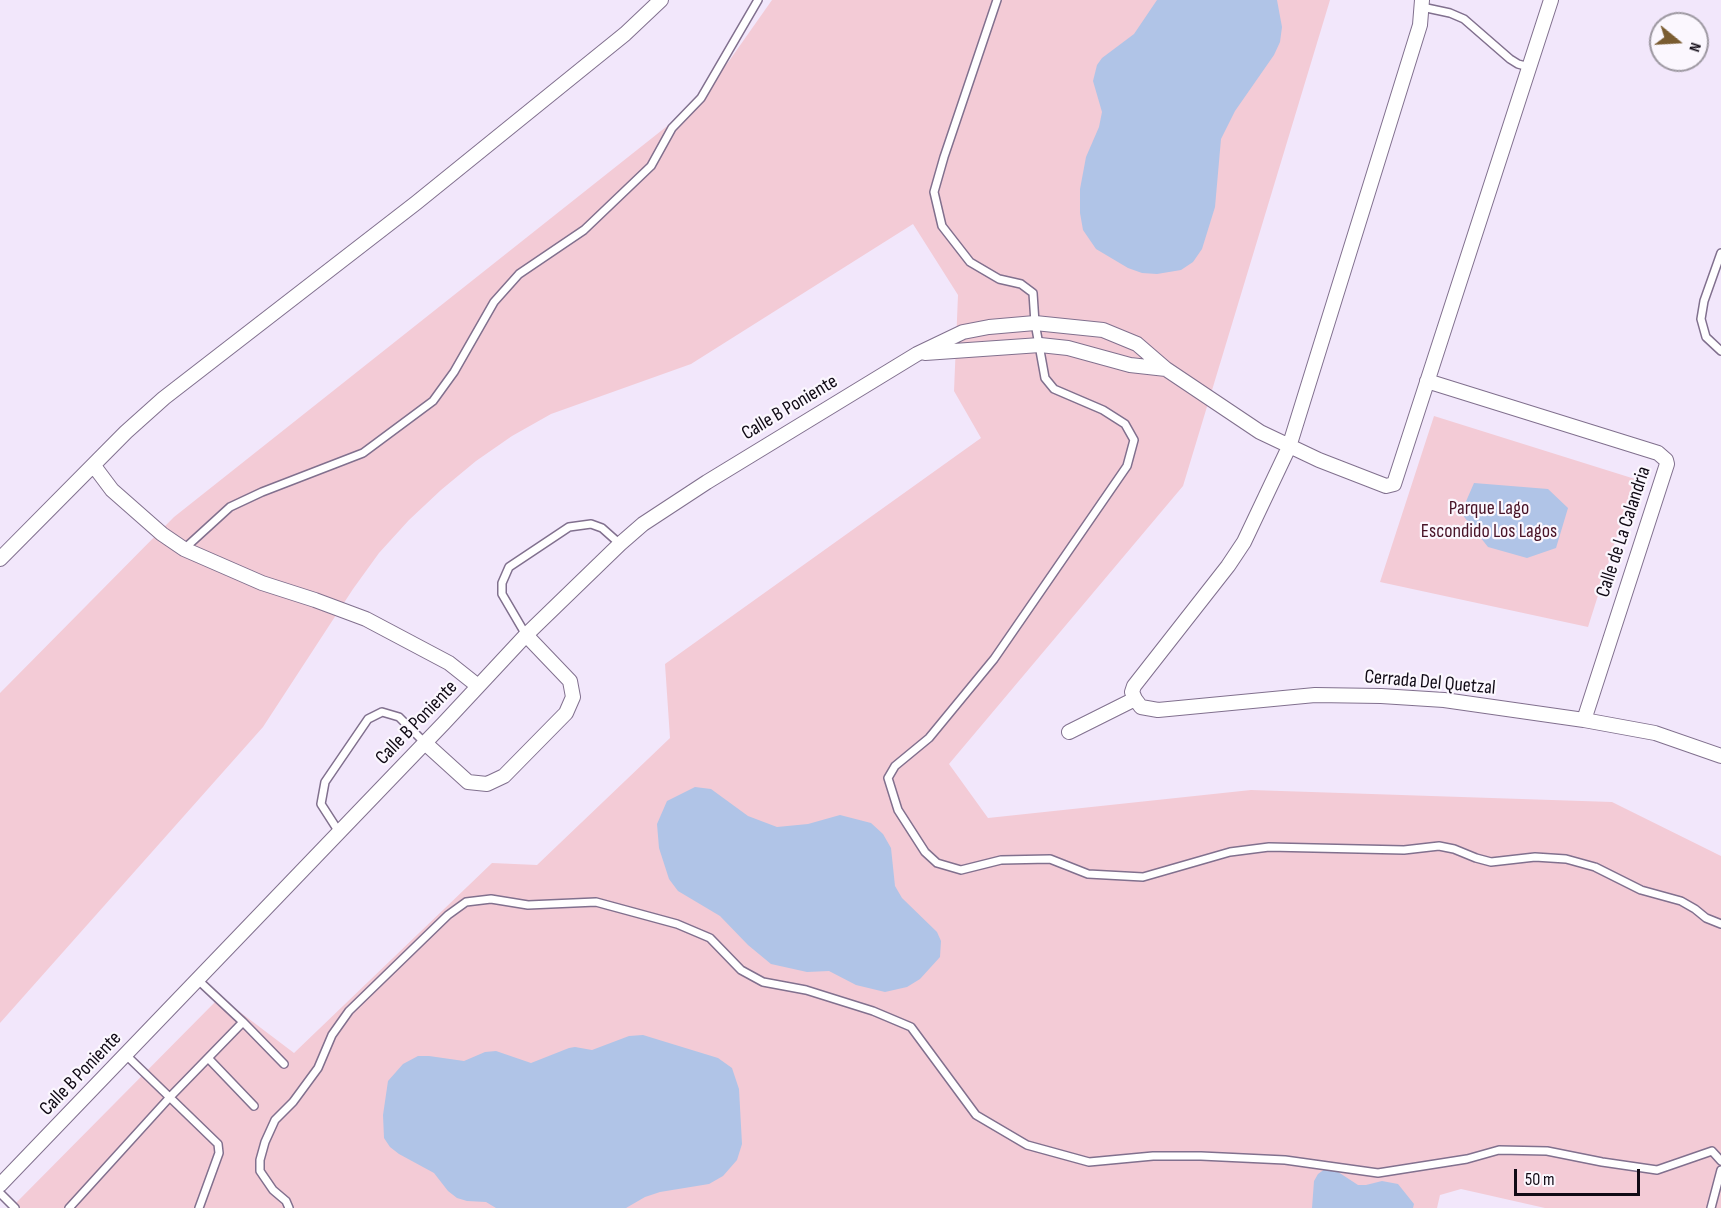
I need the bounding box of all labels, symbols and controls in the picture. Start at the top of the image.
north arrow [1649,12,1709,72]
text: N [1684,40,1705,54]
street label: Calle B Poniente [738,370,842,446]
street label: Calle de La Calandria [1592,464,1656,600]
park label: Parque Lago Escondido Los Lagos [1421,497,1557,544]
street label: Cerrada Del Quetzal [1363,665,1497,701]
street label: Calle B Poniente [371,676,463,770]
street label: Calle B Poniente [35,1027,127,1121]
scale bar [1517,1157,1643,1195]
text: 50 m [1525,1169,1555,1190]

